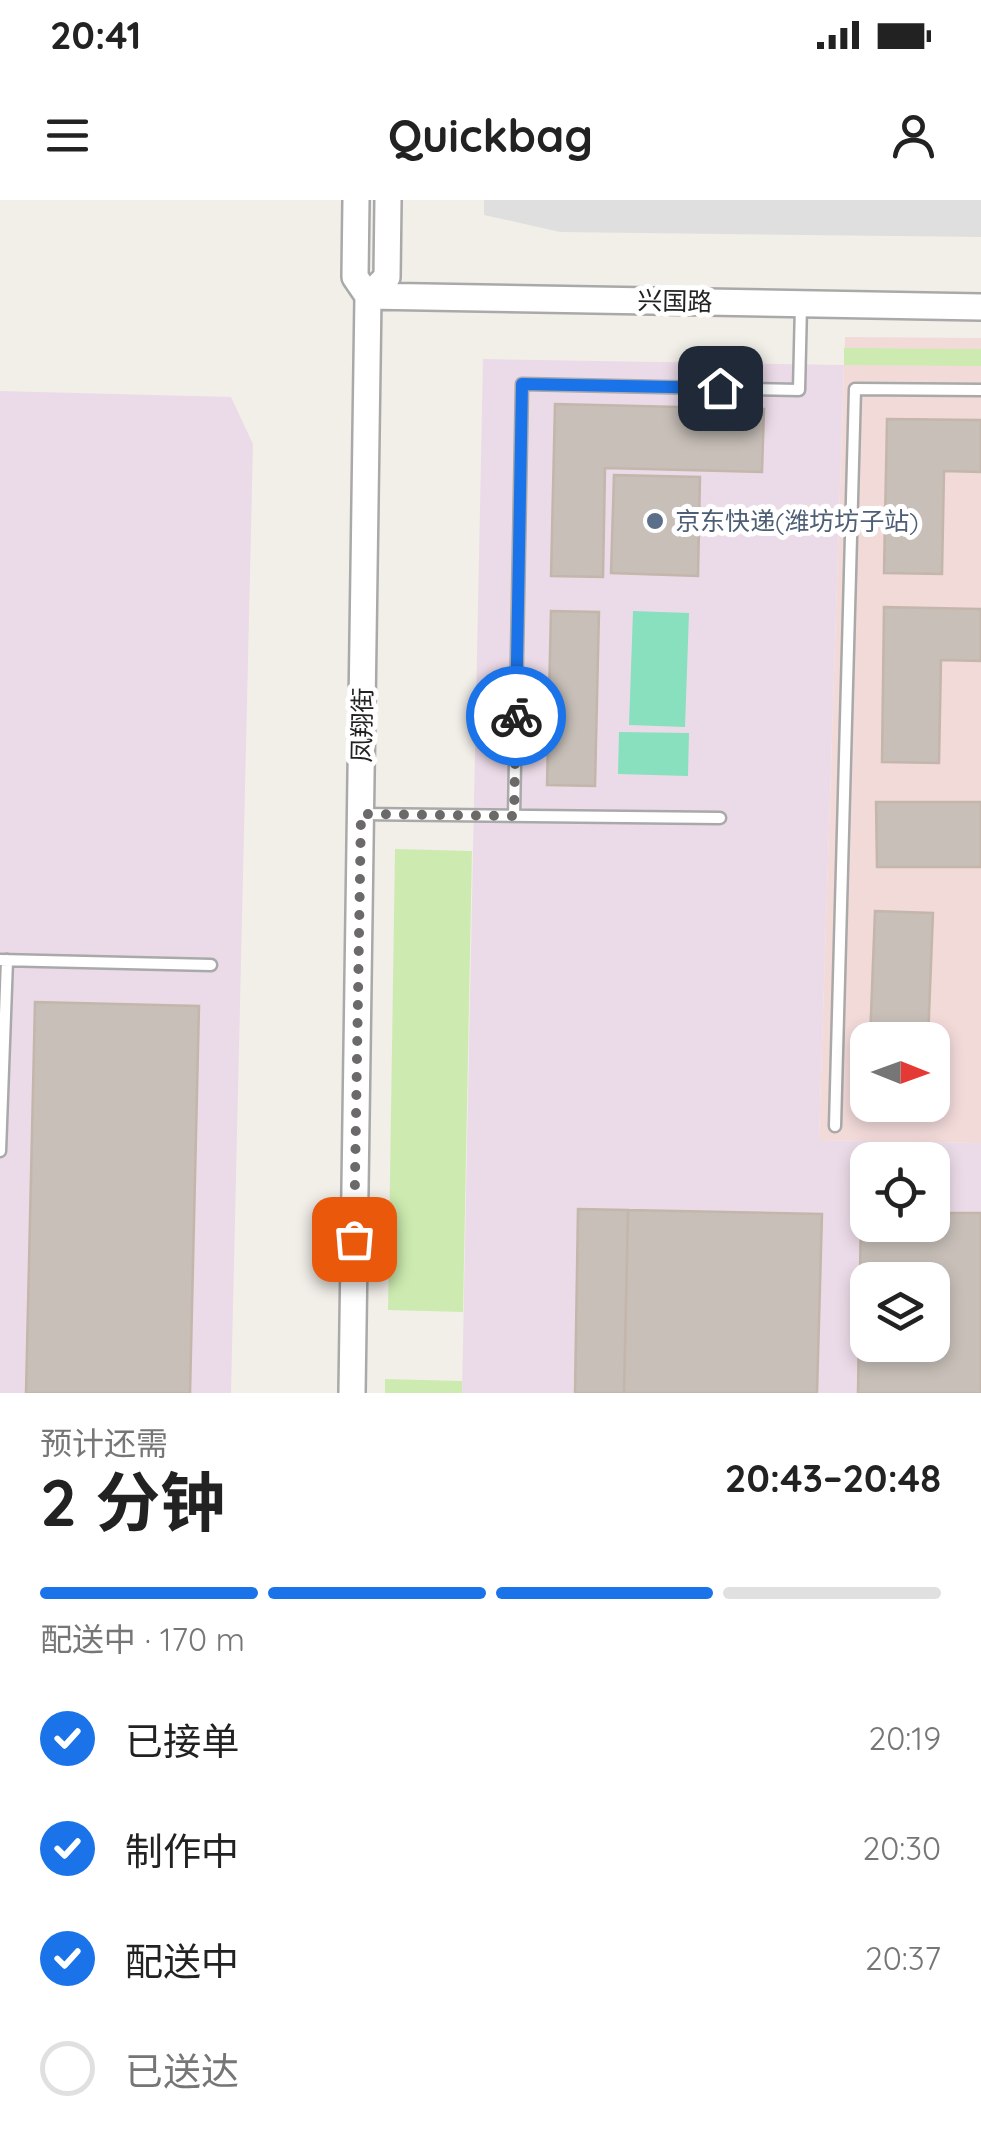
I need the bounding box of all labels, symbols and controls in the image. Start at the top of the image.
text: 20:41 [50,11,141,59]
text: Quickbag [388,107,593,163]
icon: menu [40,108,95,163]
icon: person [886,108,941,163]
street label: 兴国路 [637,284,713,317]
pin [678,346,763,431]
icon: home [693,361,748,416]
place label: 京东快递(潍坊坊子站) [675,505,919,536]
marker: 京东快递(潍坊坊子站) [644,510,666,532]
courier [466,666,566,766]
street label: 凤翔街 [345,687,378,763]
icon: bike [489,689,544,744]
north arrow [850,1022,950,1122]
map controls [850,1022,950,1362]
button: locate [850,1142,950,1242]
pin [312,1197,397,1282]
icon: bag [327,1212,382,1267]
button: layers [850,1262,950,1362]
text: 预计还需 [40,1423,168,1463]
text: 20:43–20:48 [725,1454,941,1502]
text: 2 分钟 [40,1461,225,1542]
text: 配送中 · 170 m [40,1619,245,1659]
icon: check [40,1711,95,1766]
text: 已接单 [125,1717,239,1765]
text: 20:19 [869,1718,941,1758]
icon: check [40,1821,95,1876]
text: 制作中 [125,1827,239,1875]
text: 20:30 [862,1828,941,1868]
icon: check [40,1931,95,1986]
text: 配送中 [125,1937,239,1985]
text: 20:37 [865,1938,941,1978]
text: 已送达 [125,2047,239,2095]

